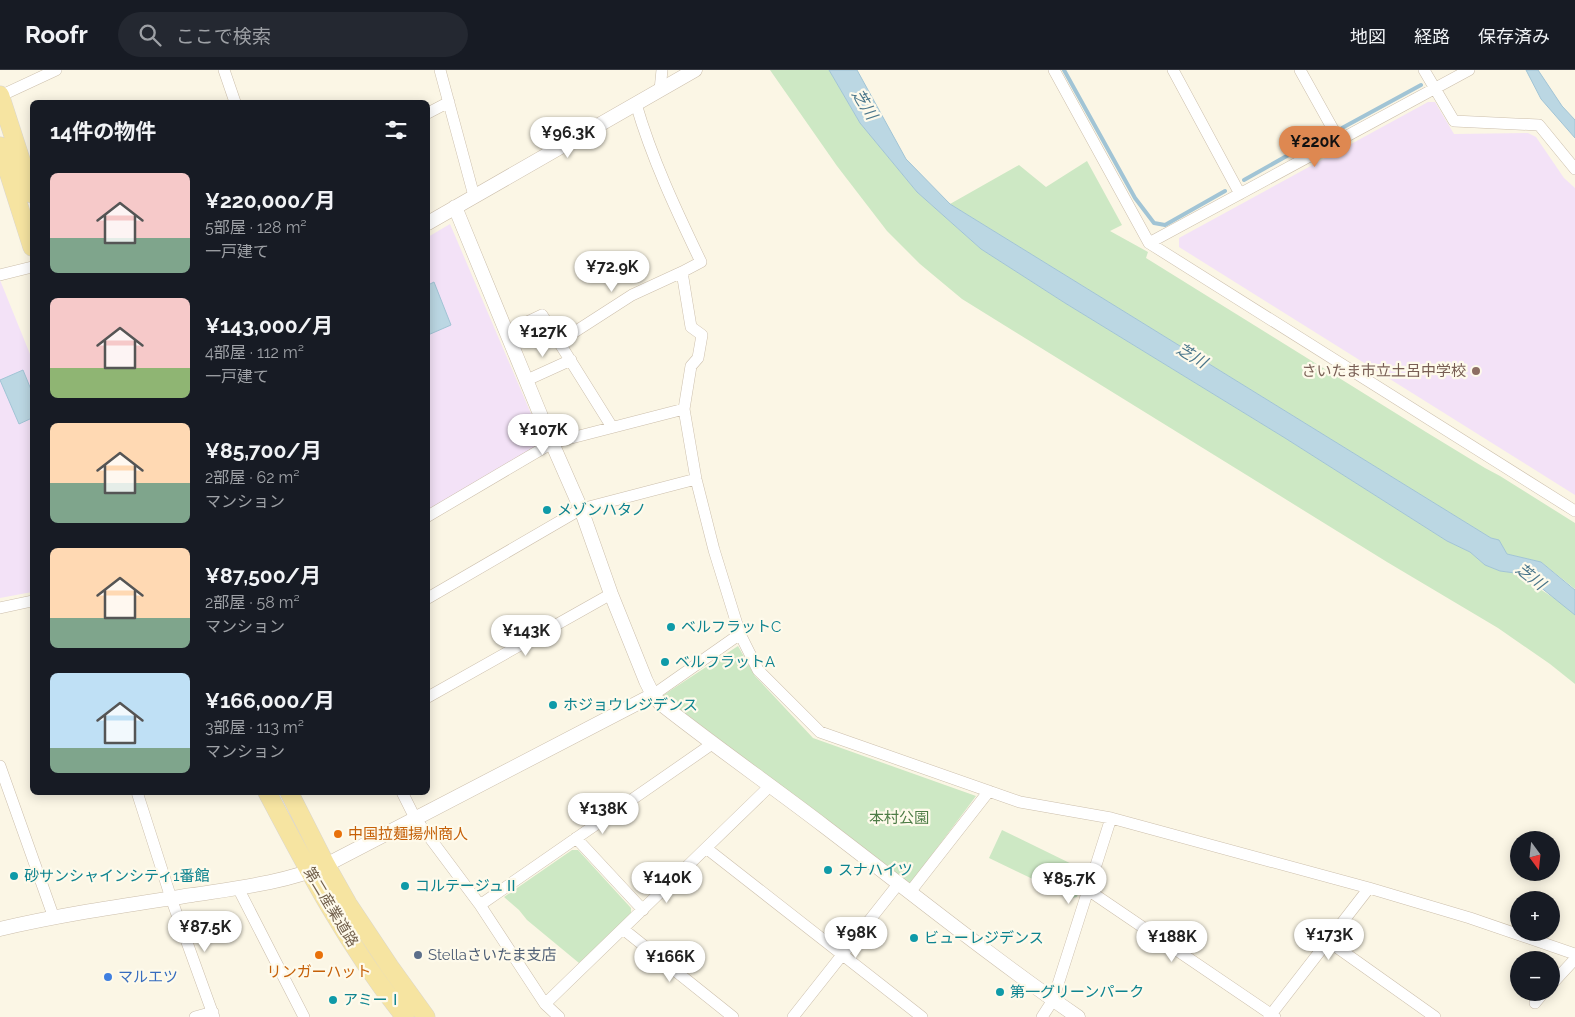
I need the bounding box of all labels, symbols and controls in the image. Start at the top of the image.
search box [118,12,468,57]
text: Roofr [25,20,88,49]
icon: search [136,21,164,49]
text: ここで検索 [176,25,271,47]
text: 地図 [1350,26,1386,47]
text: 経路 [1414,26,1450,47]
text: 保存済み [1478,26,1550,47]
water label: 芝川 [848,86,882,125]
icon: filters [382,116,410,144]
pin: ¥96.3K [527,116,609,159]
text: 14件の物件 [50,119,156,144]
text: ¥96.3K [541,123,595,142]
pin: ¥220K [1280,126,1350,168]
text: ¥220K [1290,132,1340,151]
text: ¥220,000/月 [205,188,336,213]
icon: home [90,193,150,253]
text: 5部屋 · 128 m² [205,218,307,237]
text: 一戸建て [205,242,269,261]
pin: ¥72.9K [571,250,653,293]
text: ¥72.9K [585,257,639,276]
text: ¥143,000/月 [205,313,333,338]
pin: ¥127K [508,316,578,358]
icon: home [90,318,150,378]
text: ¥127K [519,322,567,341]
water label: 芝川 [1173,339,1212,373]
text: 4部屋 · 112 m² [205,343,304,362]
place label: さいたま市立土呂中学校 [1301,362,1466,380]
marker: さいたま市立土呂中学校 [1470,365,1482,377]
text: 一戸建て [205,367,269,386]
pin: ¥107K [508,414,578,456]
text: ¥107K [519,420,567,439]
text: ¥85,700/月 [205,438,322,463]
icon: home [90,443,150,503]
text: 2部屋 · 62 m² [205,468,300,487]
text: マンション [205,492,285,511]
place label: メゾンハタノ [557,501,647,519]
marker: メゾンハタノ [541,504,553,516]
water label: 芝川 [1512,559,1551,595]
text: ¥87,500/月 [205,563,321,588]
icon: home [90,568,150,628]
text: 2部屋 · 58 m² [205,593,300,612]
pin: ¥143K [491,614,561,657]
text: マンション [205,617,285,636]
place label: ベルフラットC [681,618,781,636]
text: ¥143K [502,621,550,640]
marker: ベルフラットC [665,621,677,633]
place label: ベルフラットA [675,653,775,671]
marker: ベルフラットA [659,656,671,668]
text: ¥166,000/月 [205,688,335,713]
icon: home [90,693,150,753]
place label: ホジョウレジデンス [563,696,698,714]
marker: ホジョウレジデンス [547,699,559,711]
text: 3部屋 · 113 m² [205,718,304,737]
text: マンション [205,742,285,761]
pin: ¥138K [568,792,638,835]
text: ¥138K [579,799,627,818]
park label: 本村公園 [869,809,929,827]
place label: 中国拉麺揚州商人 [348,825,468,843]
marker: 中国拉麺揚州商人 [332,828,344,840]
north arrow [1510,831,1560,881]
map controls [1510,831,1560,1001]
place label: スナハイツ [838,861,913,879]
pin: ¥140K [632,862,702,904]
pin: ¥85.7K [1028,862,1110,905]
street label: 第二産業道路 [300,864,362,950]
marker: スナハイツ [822,864,834,876]
place label: 砂サンシャインシティ1番館 [24,867,210,885]
text: ¥140K [643,868,691,887]
text: ¥85.7K [1043,869,1095,888]
marker: 砂サンシャインシティ1番館 [8,870,20,882]
place label: コルテージュⅡ [415,877,519,895]
marker: コルテージュⅡ [399,880,411,892]
button: + [1510,891,1560,941]
pin: ¥87.5K [164,910,246,953]
pin: ¥98K [826,916,886,959]
text: ¥87.5K [179,917,231,936]
pin: ¥173K [1294,918,1364,961]
pin: ¥188K [1137,920,1207,963]
text: ¥98K [835,923,877,942]
text: ¥173K [1305,925,1353,944]
text: ¥188K [1147,927,1197,946]
place label: ビューレジデンス [924,929,1044,947]
marker: ビューレジデンス [908,932,920,944]
pin: ¥166K [635,940,705,983]
place label: Stellaさいたま支店 [428,946,557,964]
text: ¥166K [645,947,695,966]
marker: リンガーハット [313,949,325,961]
marker: Stellaさいたま支店 [412,949,424,961]
button: − [1510,951,1560,1001]
place label: リンガーハット [267,963,371,981]
place label: マルエツ [118,968,178,986]
marker: マルエツ [102,971,114,983]
place label: 第一グリーンパーク [1010,983,1144,1001]
marker: 第一グリーンパーク [994,986,1006,998]
place label: アミーⅠ [343,991,403,1009]
marker: アミーⅠ [327,994,339,1006]

